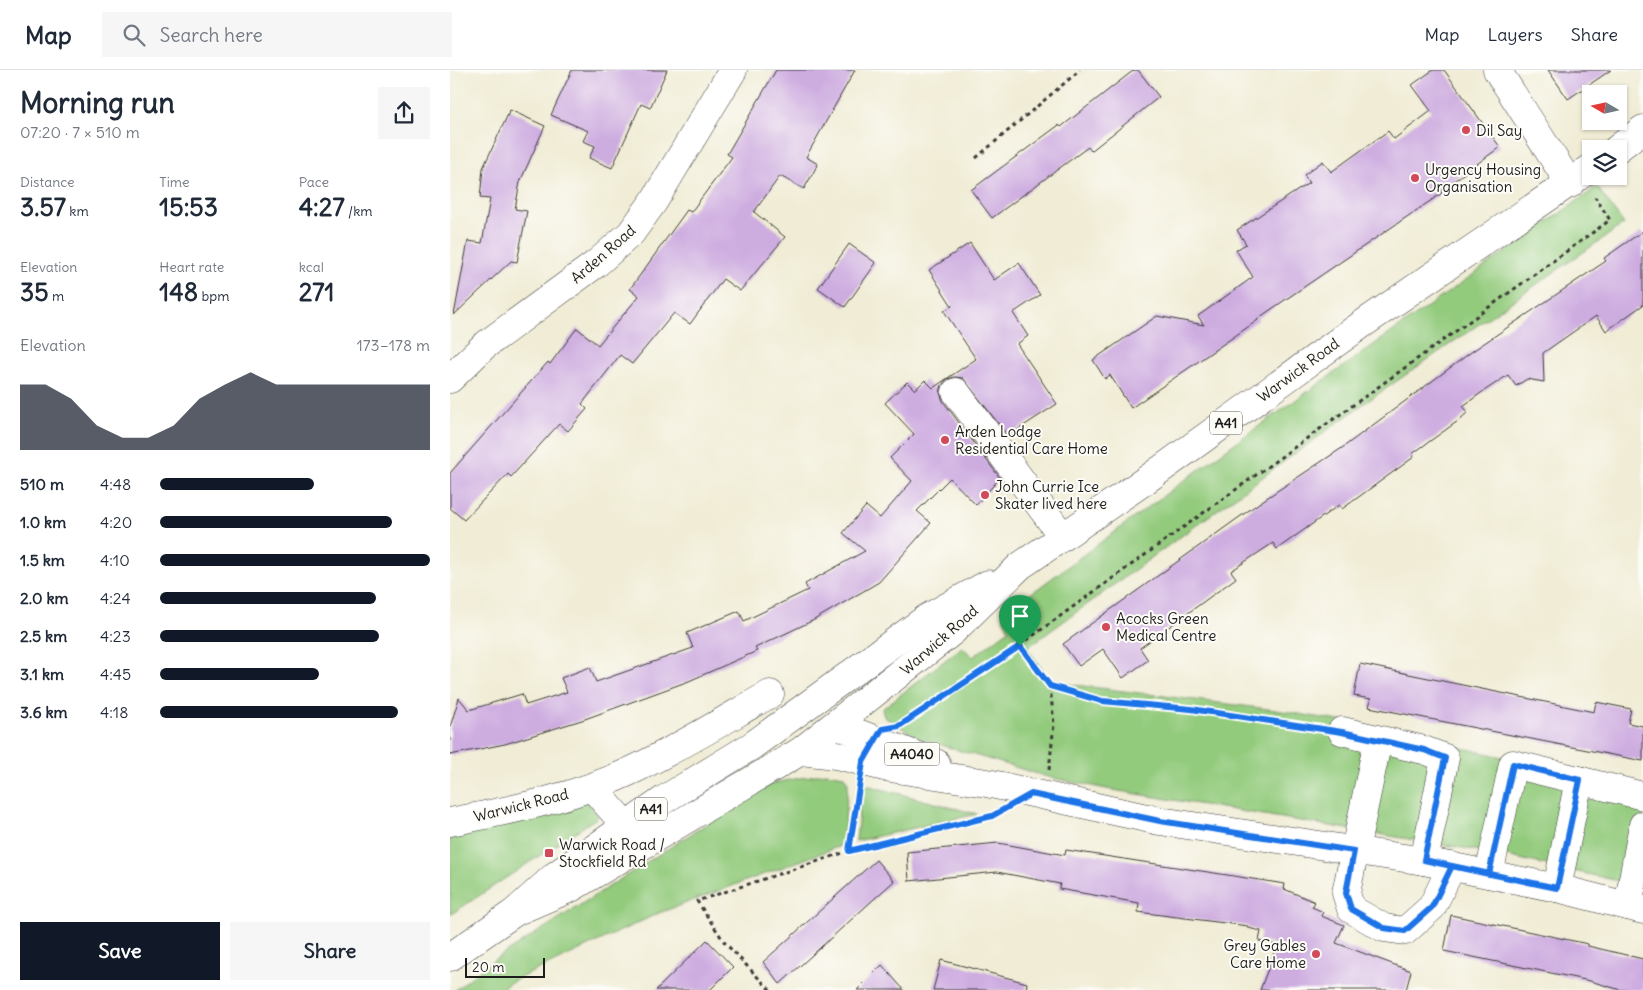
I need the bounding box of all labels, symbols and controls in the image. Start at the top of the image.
search box [102,12,452,57]
text: Map [25,20,72,50]
icon: search [120,21,148,49]
text: Search here [160,23,263,47]
text: Map [1424,23,1459,46]
text: Layers [1487,23,1543,46]
text: Share [1571,23,1618,46]
text: Morning run [20,85,175,121]
north arrow [1582,85,1628,130]
map controls [1582,85,1627,185]
button: share [378,87,430,139]
place label: Dil Say [1476,121,1522,140]
text: 07:20 · 7 × 510 m [20,122,140,142]
marker: Dil Say [1460,124,1472,136]
button: layers [1582,140,1627,185]
place label: Urgency Housing Organisation [1425,160,1541,196]
marker: Urgency Housing Organisation [1409,172,1421,184]
text: Distance [20,173,75,191]
text: Time [159,173,190,191]
text: Pace [299,173,329,191]
text: 3.57 [20,191,66,223]
text: 15:53 [159,191,218,223]
text: 4:27 [299,191,345,223]
text: km [66,202,89,220]
text: /km [345,202,373,220]
street label: Arden Road [567,221,639,287]
text: Elevation [20,258,77,276]
text: Heart rate [159,258,224,276]
text: kcal [299,258,324,276]
text: 35 [20,276,49,308]
text: 148 [159,276,198,308]
text: 271 [299,276,335,308]
text: m [49,287,64,305]
text: bpm [198,287,229,305]
street label: Warwick Road [1253,334,1343,406]
text: Elevation [20,335,86,355]
text: 173–178 m [356,335,430,355]
road number: A41 [1210,412,1242,434]
place label: Arden Lodge Residential Care Home [955,422,1108,458]
marker: Arden Lodge Residential Care Home [939,434,951,446]
text: 510 m [20,474,64,494]
text: 4:48 [100,474,131,494]
place label: John Currie Ice Skater lived here [995,477,1107,513]
marker: John Currie Ice Skater lived here [979,489,991,501]
text: 1.0 km [20,512,66,532]
text: 4:20 [100,512,132,532]
text: 1.5 km [20,550,65,570]
text: 4:10 [100,550,130,570]
text: 2.0 km [20,588,69,608]
text: 4:24 [100,588,131,608]
pin [999,595,1041,646]
street label: Warwick Road [896,601,982,679]
icon: arrive [1006,602,1034,630]
place label: Acocks Green Medical Centre [1116,609,1216,645]
marker: Acocks Green Medical Centre [1100,621,1112,633]
text: 2.5 km [20,626,67,646]
text: 4:23 [100,626,131,646]
text: 3.1 km [20,664,64,684]
text: 4:45 [100,664,131,684]
text: 3.6 km [20,702,68,722]
text: 4:18 [100,702,128,722]
road number: A4040 [884,742,940,766]
street label: Warwick Road [472,784,571,826]
road number: A41 [635,798,667,821]
place label: Warwick Road / Stockfield Rd [559,835,665,871]
marker: Warwick Road / Stockfield Rd [543,847,555,859]
button: Save [20,922,220,980]
button: Share [230,922,430,980]
place label: Grey Gables Care Home [1223,936,1306,972]
marker: Grey Gables Care Home [1310,948,1322,960]
scale bar [465,955,545,978]
text: 20 m [472,958,505,976]

